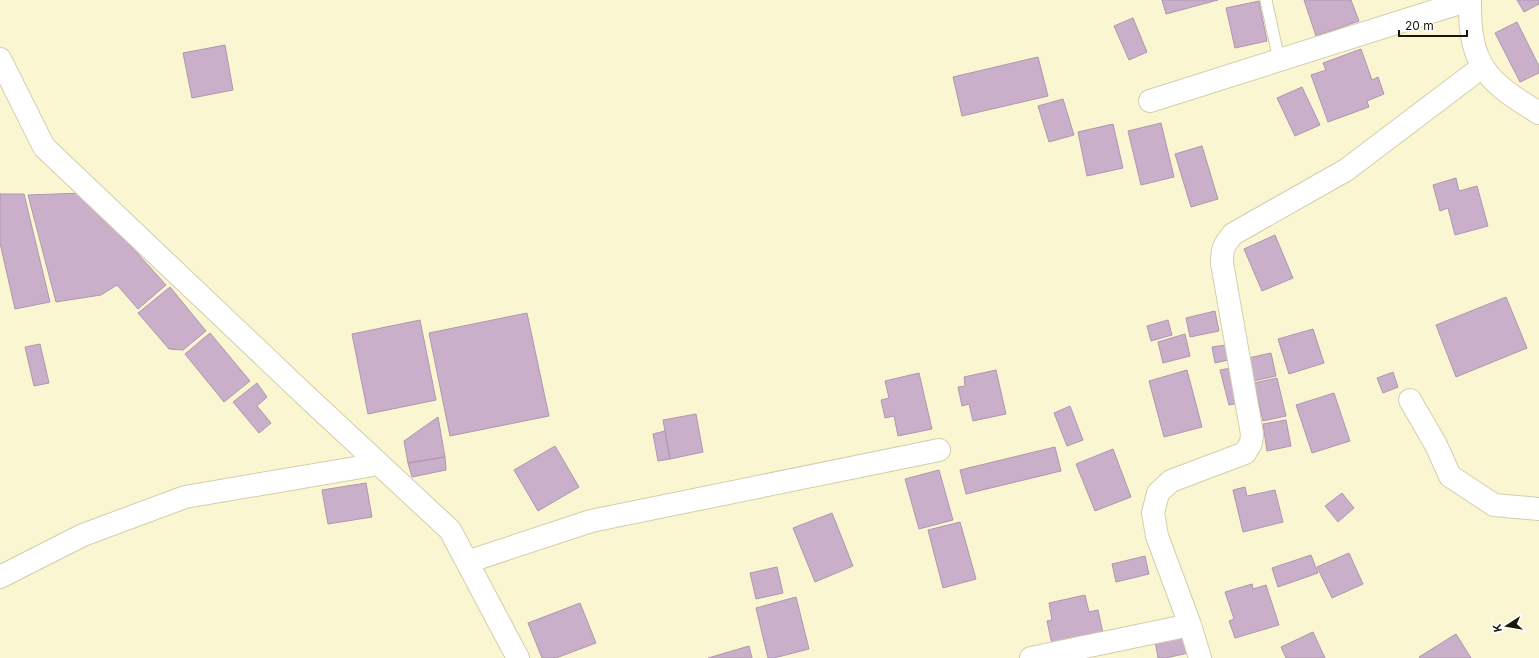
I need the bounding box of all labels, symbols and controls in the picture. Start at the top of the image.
scale bar [1399,12,1467,38]
text: 20 m [1405,18,1434,33]
north arrow [1487,606,1527,646]
text: K [1490,623,1505,633]

